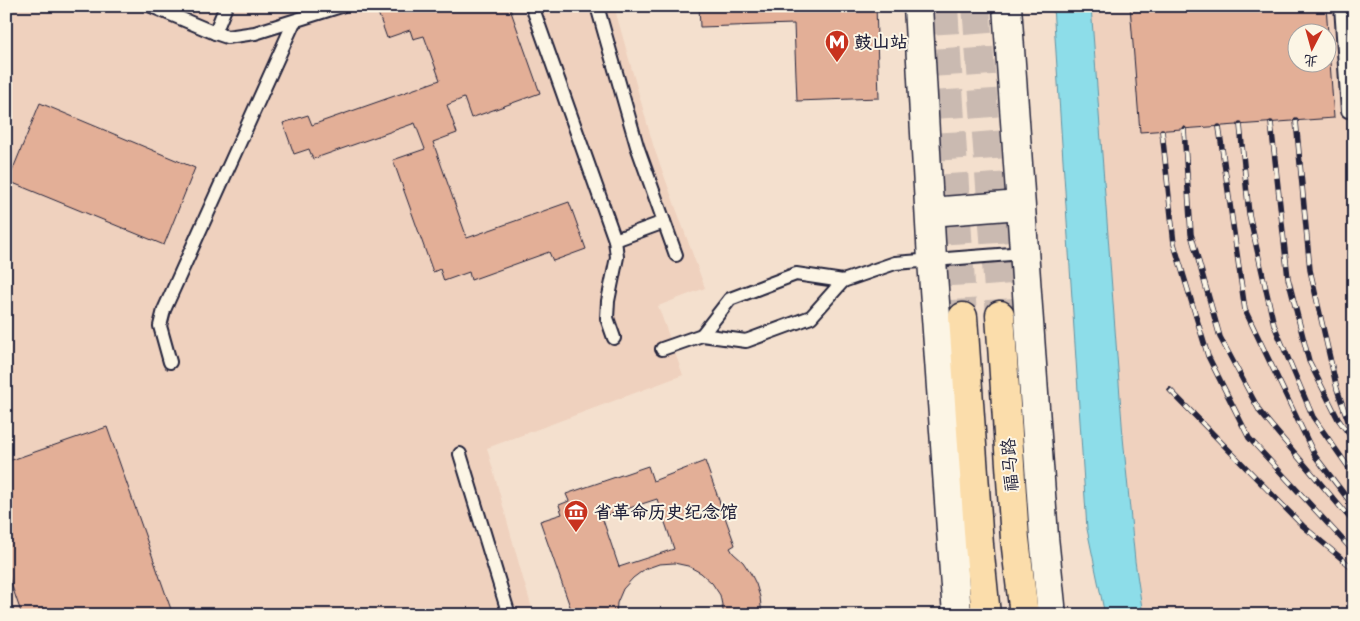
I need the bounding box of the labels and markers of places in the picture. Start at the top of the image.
metro station icon: 鼓山站 [824,29,850,63]
place label: 鼓山站 [854,31,908,53]
museum icon: 省革命历史纪念馆 [563,499,589,533]
place label: 省革命历史纪念馆 [594,501,738,523]

